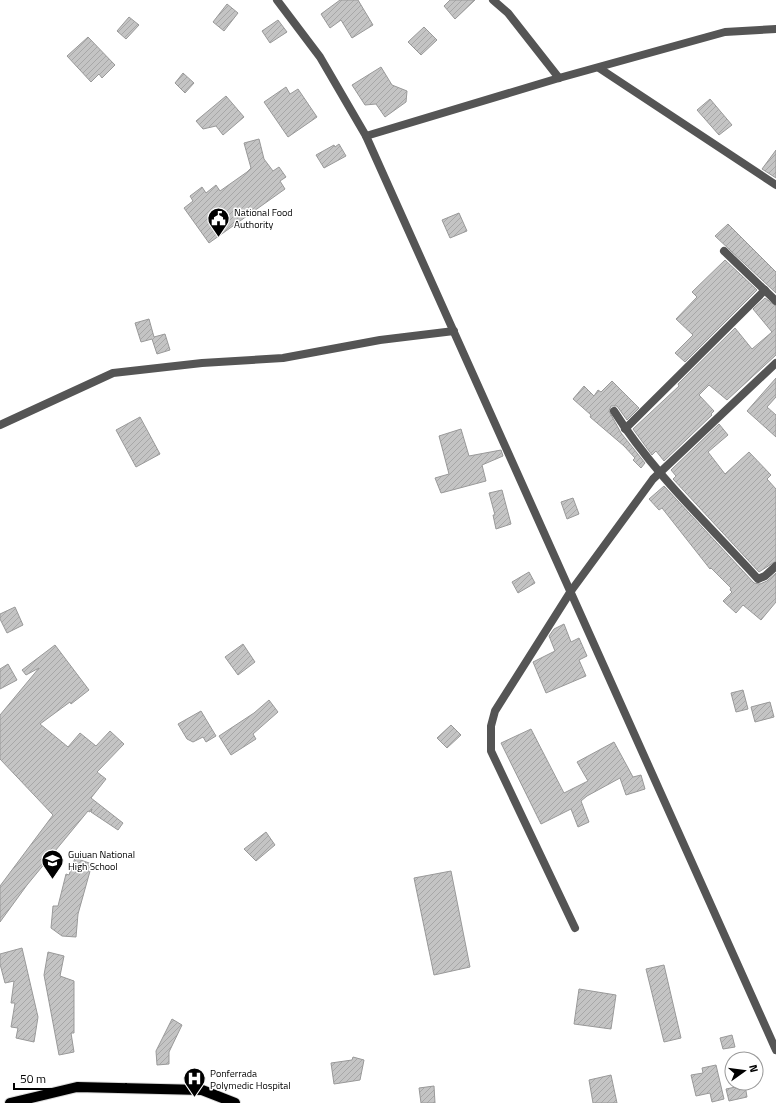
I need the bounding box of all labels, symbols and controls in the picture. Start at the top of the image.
public building icon: National Food Authority [206,205,232,238]
place label: National Food Authority [234,205,293,232]
school or university icon: Guiuan National High School [39,847,65,880]
place label: Guiuan National High School [68,847,135,874]
north arrow [724,1051,764,1091]
text: N [745,1063,762,1074]
scale bar [14,1065,126,1091]
hospital icon: Ponferrada Polymedic Hospital [181,1066,207,1099]
place label: Ponferrada Polymedic Hospital [210,1066,291,1093]
text: 50 m [20,1069,46,1088]

